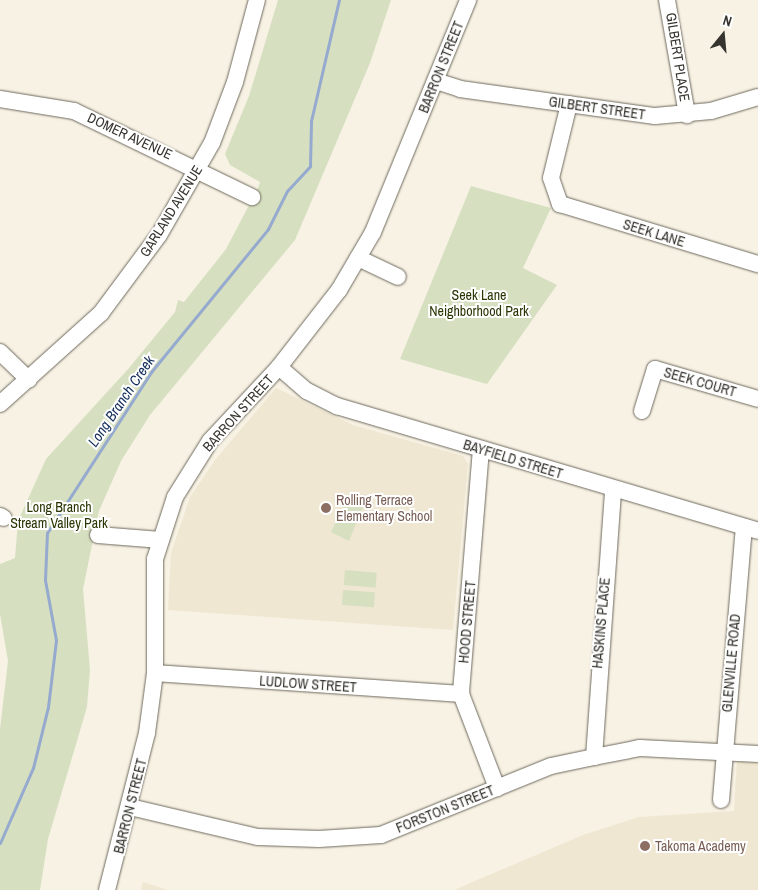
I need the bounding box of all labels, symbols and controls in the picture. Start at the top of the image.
north arrow [698,10,748,60]
street label: GILBERT PLACE [663,11,693,103]
text: N [721,11,734,30]
street label: BARRON STREET [415,19,467,115]
street label: GILBERT STREET [548,93,646,123]
street label: DOMER AVENUE [85,109,175,163]
street label: GARLAND AVENUE [136,162,206,260]
street label: SEEK LANE [621,216,687,250]
park label: Seek Lane Neighborhood Park [429,287,529,320]
water label: Long Branch Creek [84,352,158,450]
street label: SEEK COURT [662,364,738,400]
street label: BARRON STREET [199,371,277,455]
street label: BAYFIELD STREET [461,436,565,482]
place label: Rolling Terrace Elementary School [336,492,432,524]
park label: Long Branch Stream Valley Park [10,499,108,532]
marker: Rolling Terrace Elementary School [320,502,332,514]
street label: HASKINS PLACE [589,577,613,669]
street label: HOOD STREET [455,580,479,664]
street label: GLENVILLE ROAD [718,613,744,713]
street label: LUDLOW STREET [259,672,357,696]
street label: BARRON STREET [110,757,150,855]
street label: FORSTON STREET [393,782,497,836]
place label: Takoma Academy [655,838,746,854]
marker: Takoma Academy [639,840,651,852]

